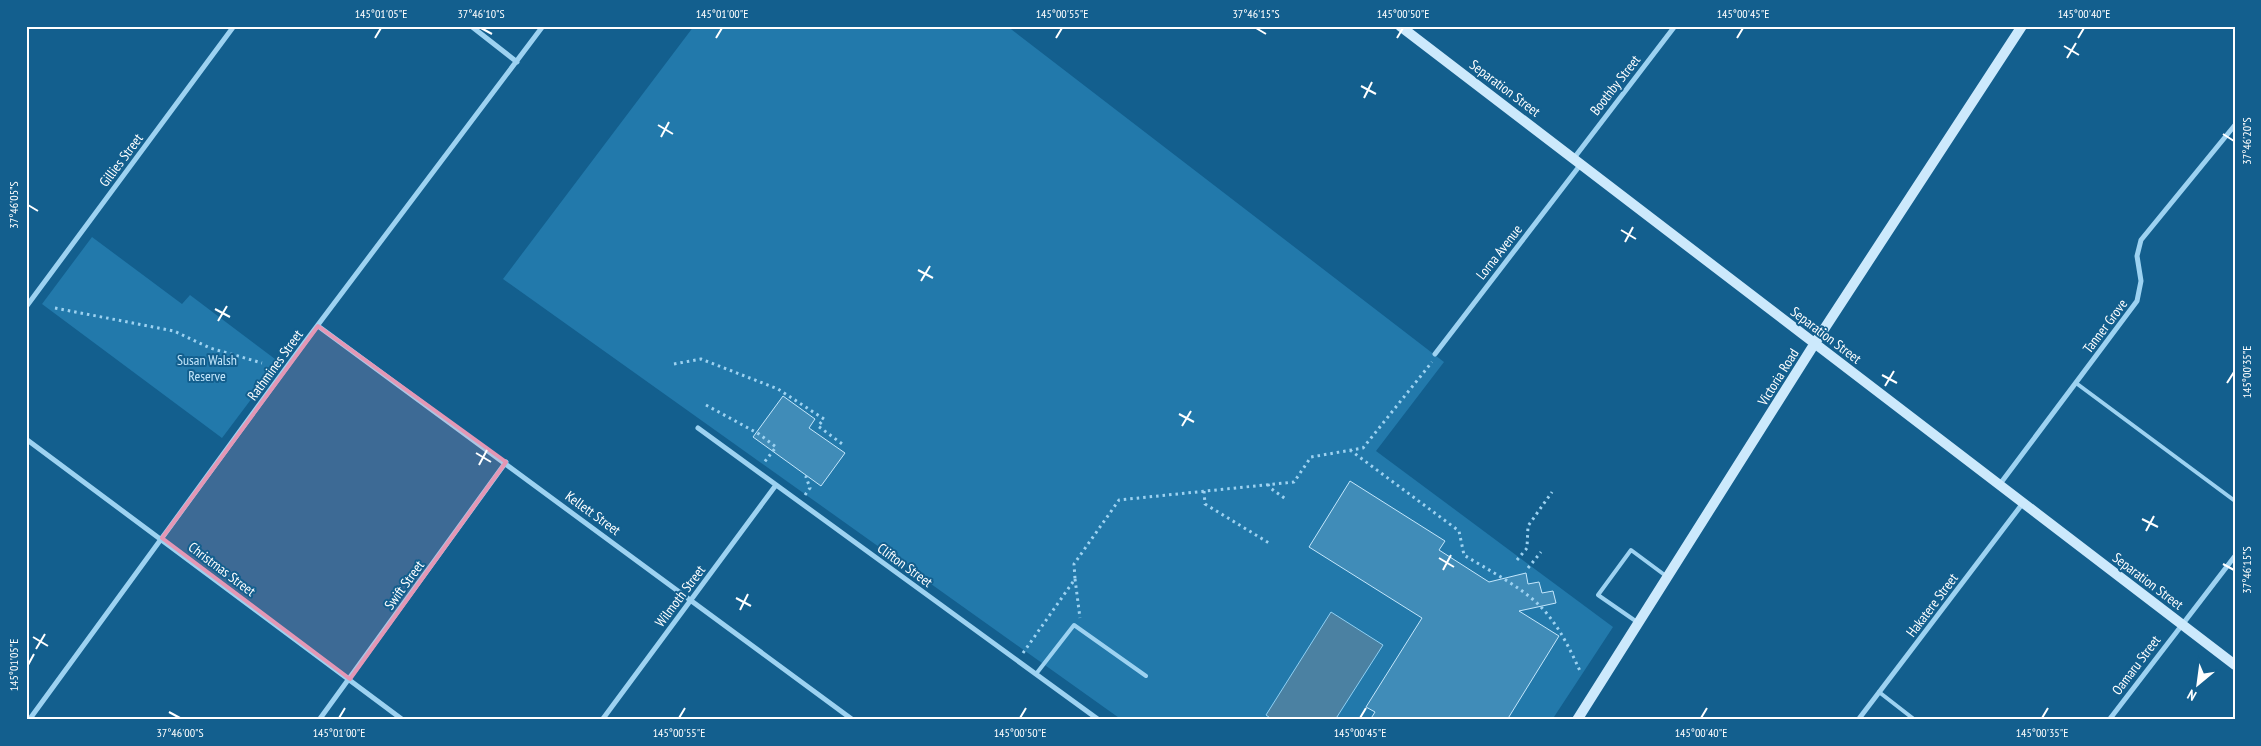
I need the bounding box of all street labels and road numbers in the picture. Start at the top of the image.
street label: Boothby Street [1586,51,1644,119]
street label: Separation Street [1466,56,1544,121]
street label: Gillies Street [95,130,147,190]
street label: Lorna Avenue [1472,221,1526,283]
street label: Tanner Grove [2079,295,2131,357]
street label: Separation Street [1787,303,1865,368]
street label: Rathmines Street [243,326,307,404]
street label: Victoria Road [1753,345,1802,410]
street label: Kellett Street [562,487,624,539]
street label: Christmas Street [185,538,259,600]
street label: Clifton Street [874,539,936,591]
street label: Separation Street [2109,549,2187,614]
street label: Swift Street [380,557,428,613]
street label: Wilmoth Street [651,561,709,630]
street label: Hakatere Street [1902,569,1962,640]
street label: Oamaru Street [2108,632,2164,698]

